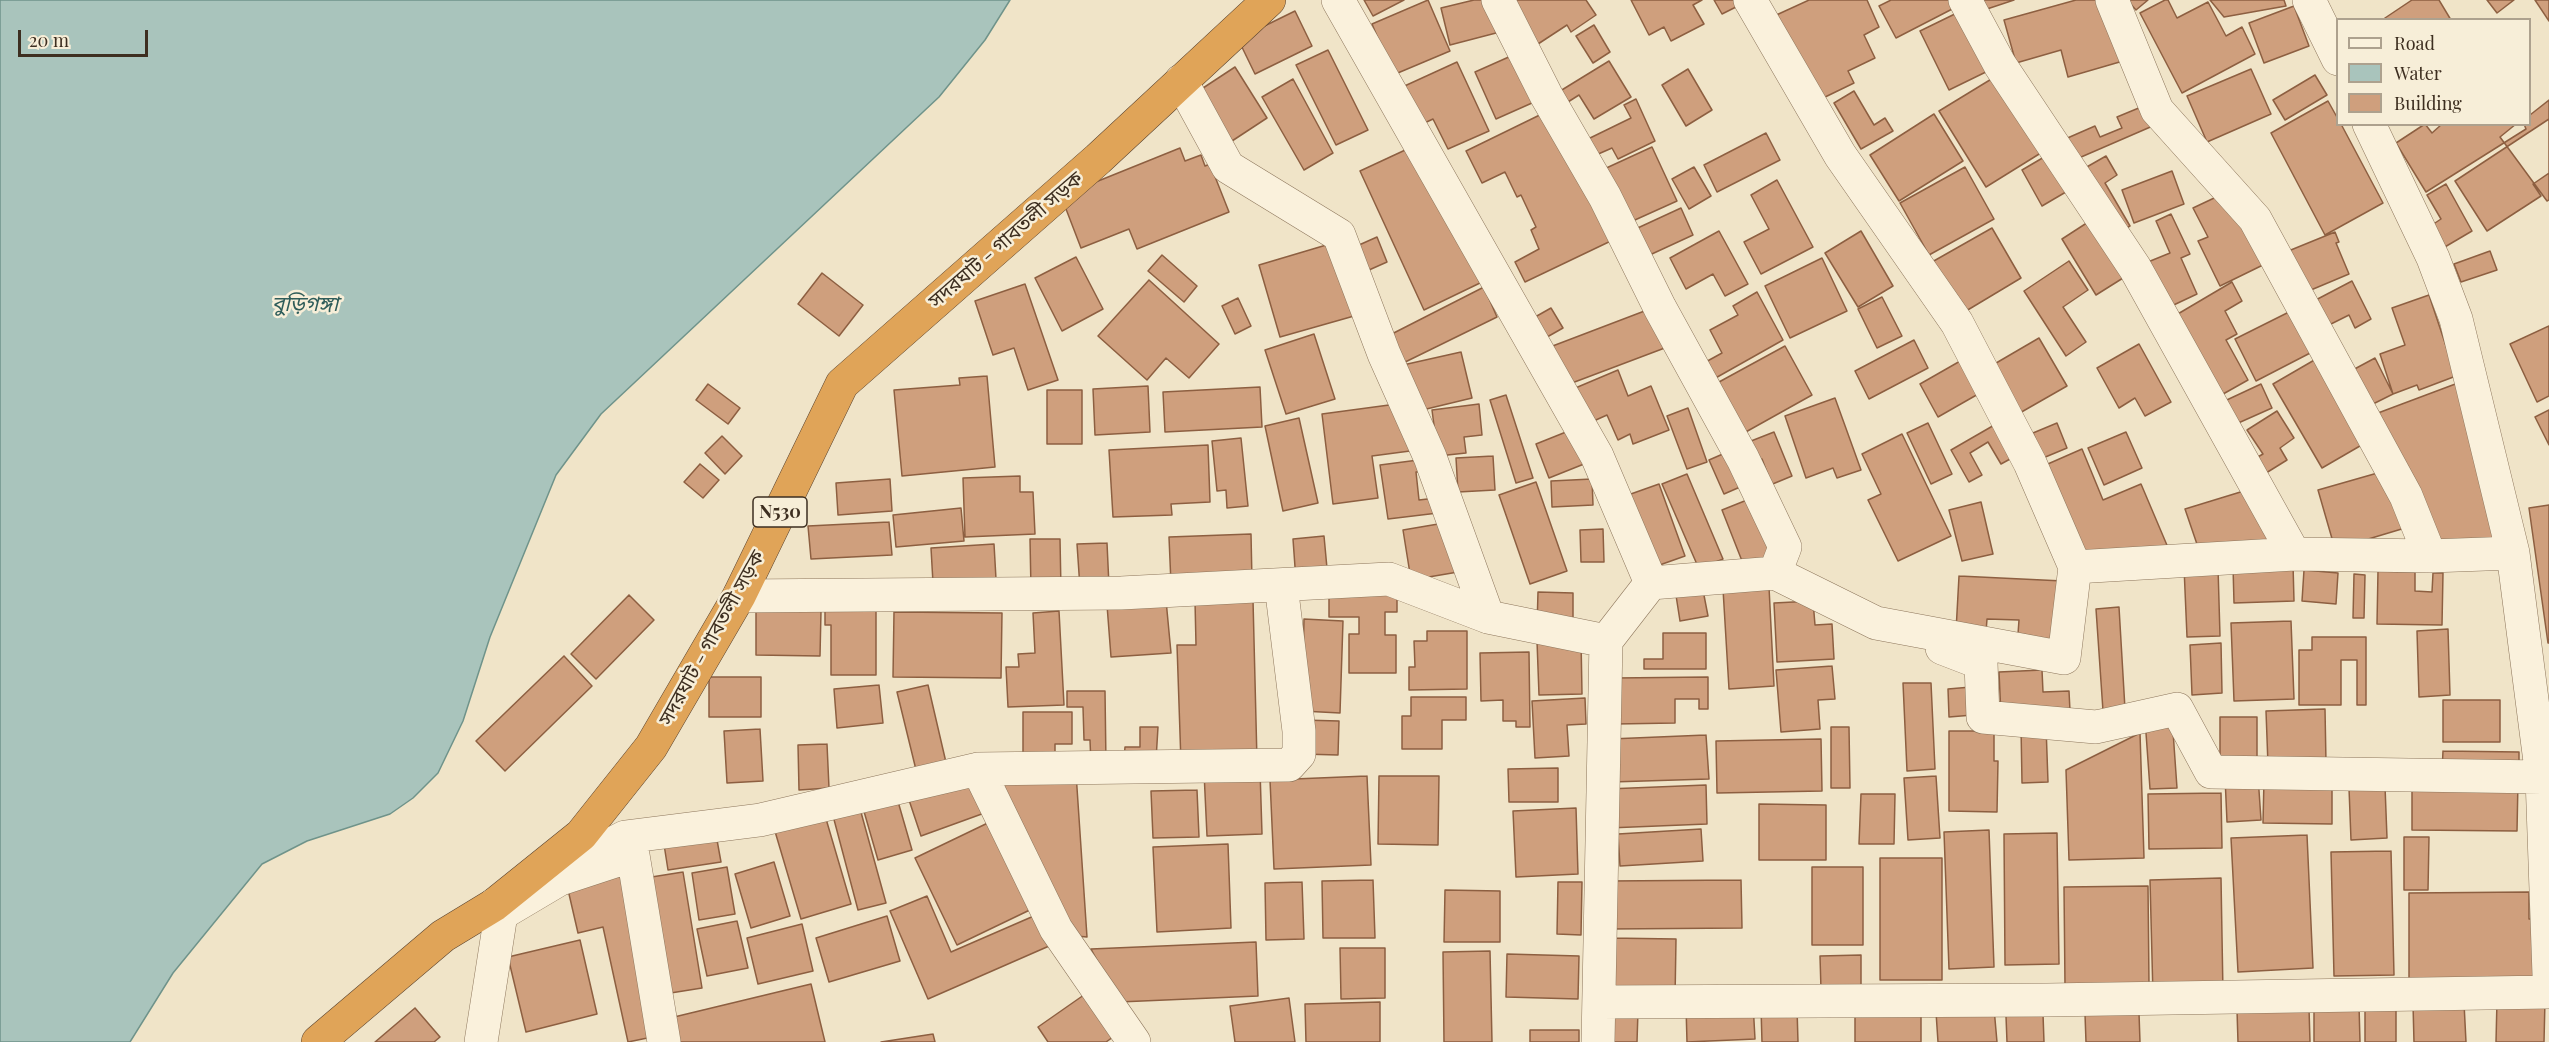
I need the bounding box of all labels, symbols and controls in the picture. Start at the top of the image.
scale bar [21,18,152,56]
legend [2336,18,2531,126]
text: 20 m [29,28,69,52]
text: Road [2394,31,2435,55]
text: Water [2394,61,2442,85]
text: Building [2394,91,2462,115]
street label: সদরঘাট - গাবতলী সড়ক [924,167,1088,313]
water label: বুড়িগঙ্গা [272,291,338,317]
road number: N530 [753,497,807,527]
street label: সদরঘাট - গাবতলী সড়ক [654,546,770,730]

